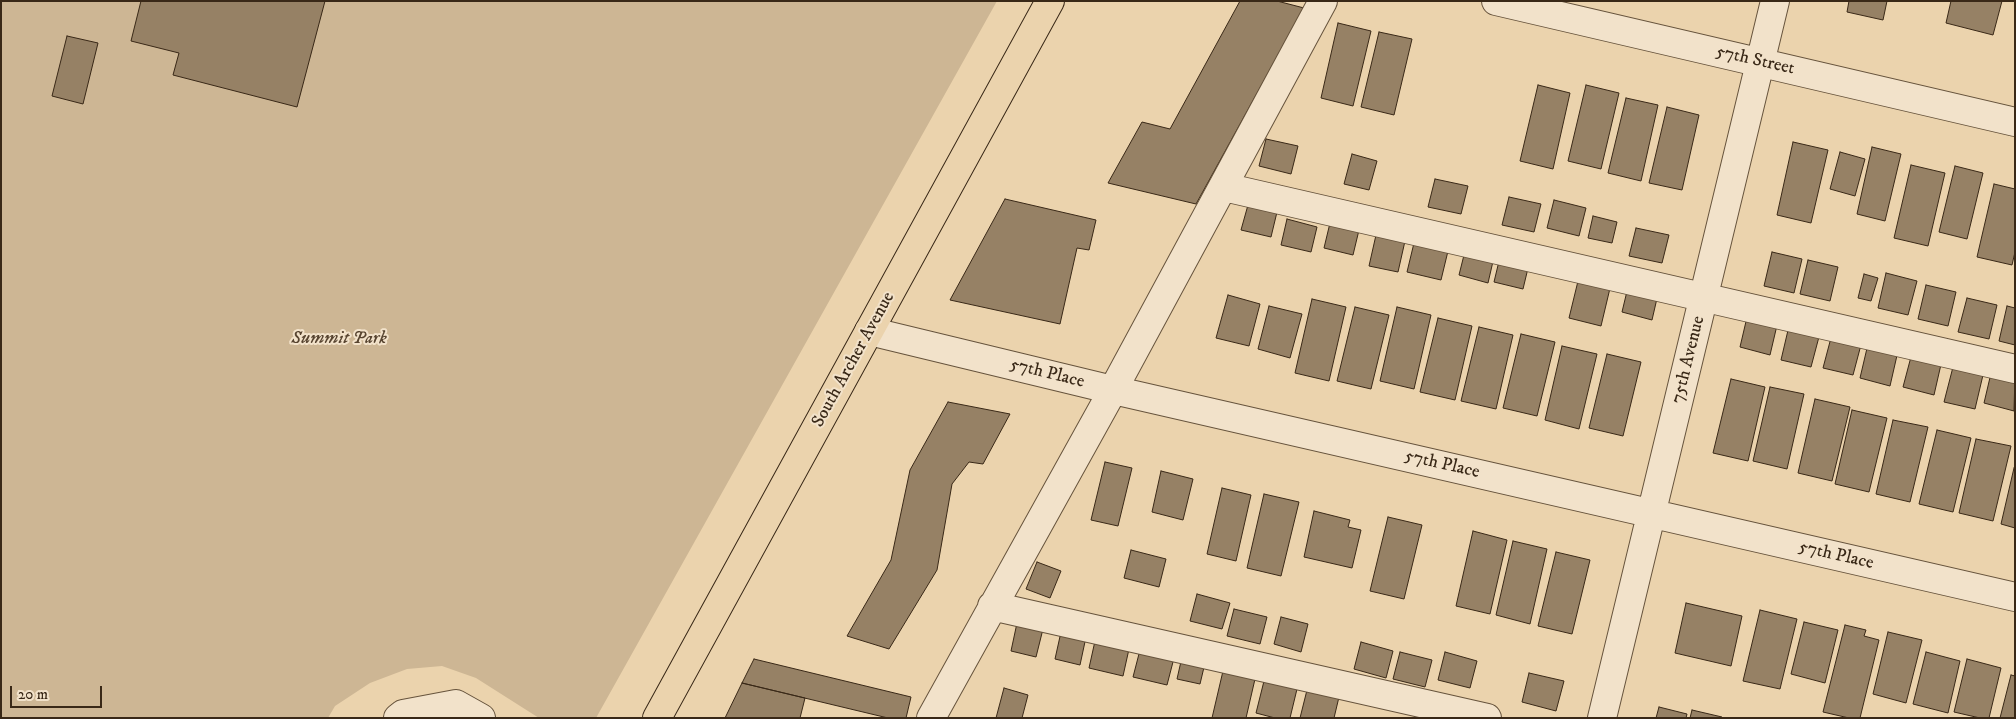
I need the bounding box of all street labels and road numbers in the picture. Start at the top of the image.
street label: 57th Street [1714,41,1796,81]
street label: South Archer Avenue [808,289,900,431]
street label: 75th Avenue [1668,314,1710,406]
street label: 57th Place [1007,354,1087,394]
street label: 57th Place [1402,446,1482,484]
street label: 57th Place [1796,537,1876,575]

